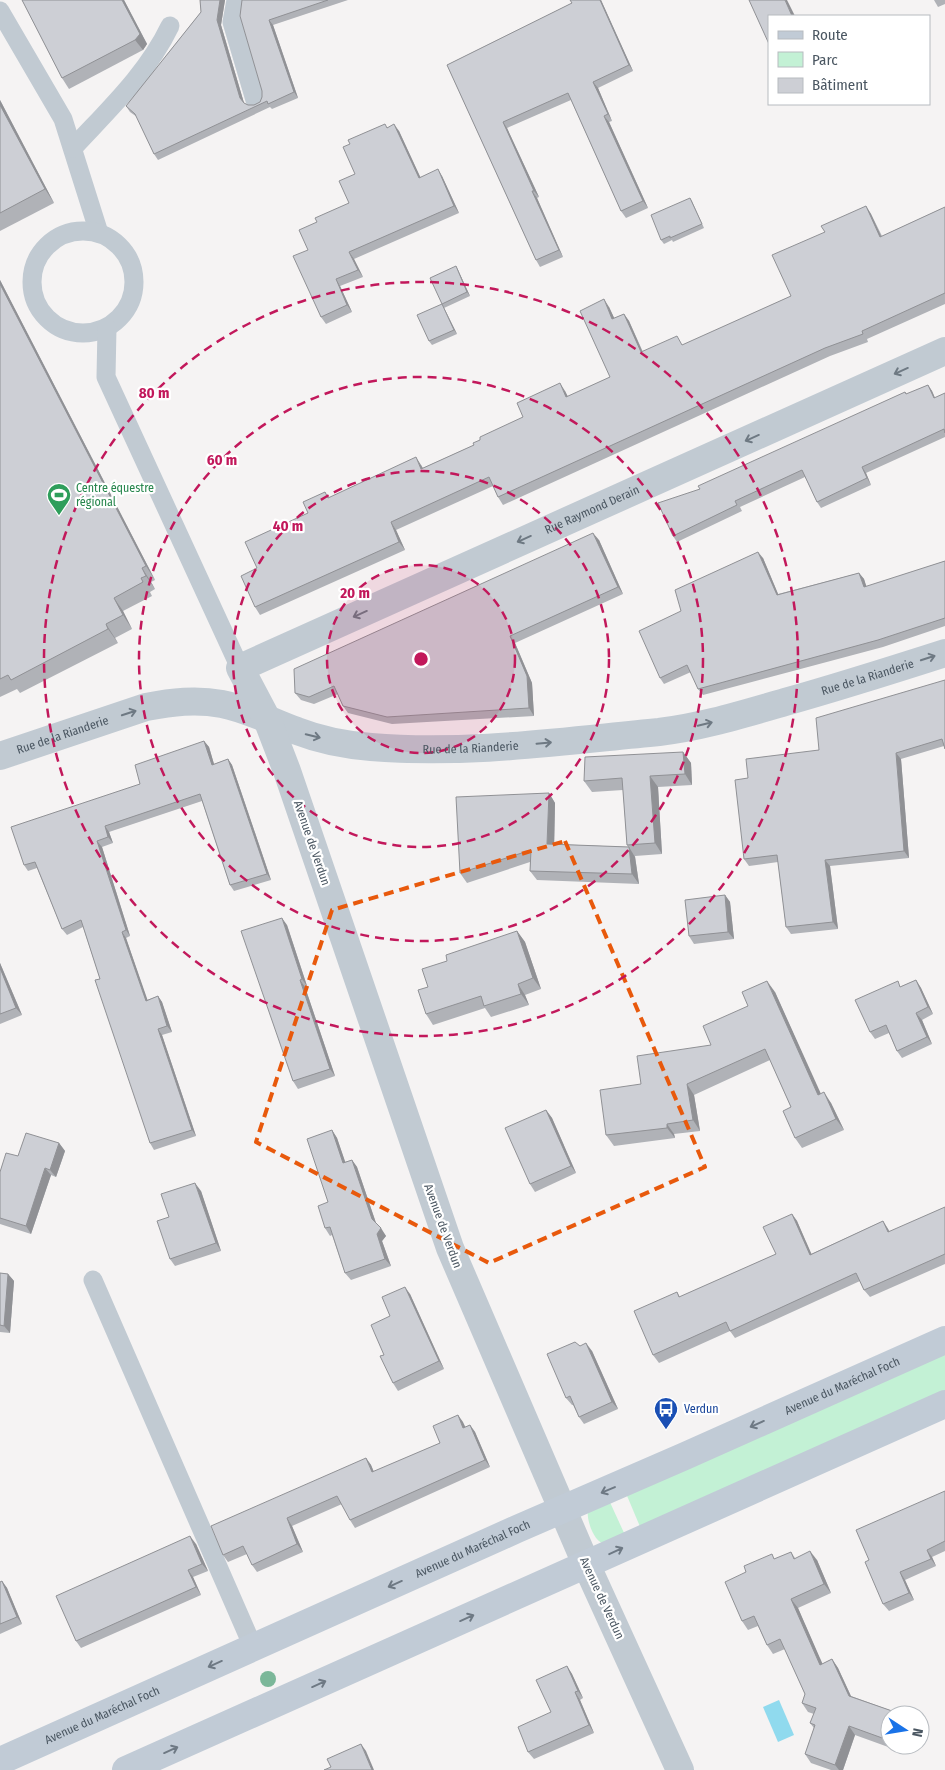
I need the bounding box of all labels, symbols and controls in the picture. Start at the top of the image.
legend [768,15,930,105]
text: Route [812,26,848,44]
text: Parc [812,51,838,69]
text: Bâtiment [812,76,868,94]
one-way arrow [894,367,909,377]
text: 80 m [139,384,169,402]
one-way arrow [745,434,760,444]
text: 60 m [207,451,237,469]
place label: Centre équestre régional [76,481,154,509]
sports icon: Centre équestre régional [46,482,72,516]
street label: Rue Raymond Derain [543,482,642,537]
text: 40 m [273,517,303,535]
one-way arrow [517,535,532,545]
text: 20 m [339,584,370,602]
one-way arrow [353,610,368,619]
centre of rings [412,650,430,668]
one-way arrow [920,653,936,663]
street label: Rue de la Rianderie [820,656,916,698]
one-way arrow [121,708,136,717]
street label: Rue de la Rianderie [15,713,110,757]
one-way arrow [697,719,713,728]
one-way arrow [304,732,320,741]
one-way arrow [536,738,552,748]
street label: Rue de la Rianderie [423,739,519,756]
street label: Avenue de Verdun [291,799,333,887]
street label: Avenue de Verdun [421,1182,465,1270]
street label: Avenue du Maréchal Foch [782,1354,902,1418]
bus stop icon: Verdun [653,1396,679,1430]
place label: Verdun [684,1402,719,1416]
one-way arrow [750,1420,765,1430]
one-way arrow [601,1485,616,1495]
street label: Avenue du Maréchal Foch [413,1517,532,1581]
one-way arrow [608,1546,623,1555]
street label: Avenue de Verdun [577,1555,627,1641]
one-way arrow [388,1579,403,1589]
one-way arrow [459,1612,474,1622]
one-way arrow [208,1660,223,1670]
one-way arrow [311,1679,326,1688]
street label: Avenue du Maréchal Foch [42,1683,162,1747]
north arrow [880,1705,930,1755]
text: N [908,1727,926,1738]
one-way arrow [163,1745,178,1755]

